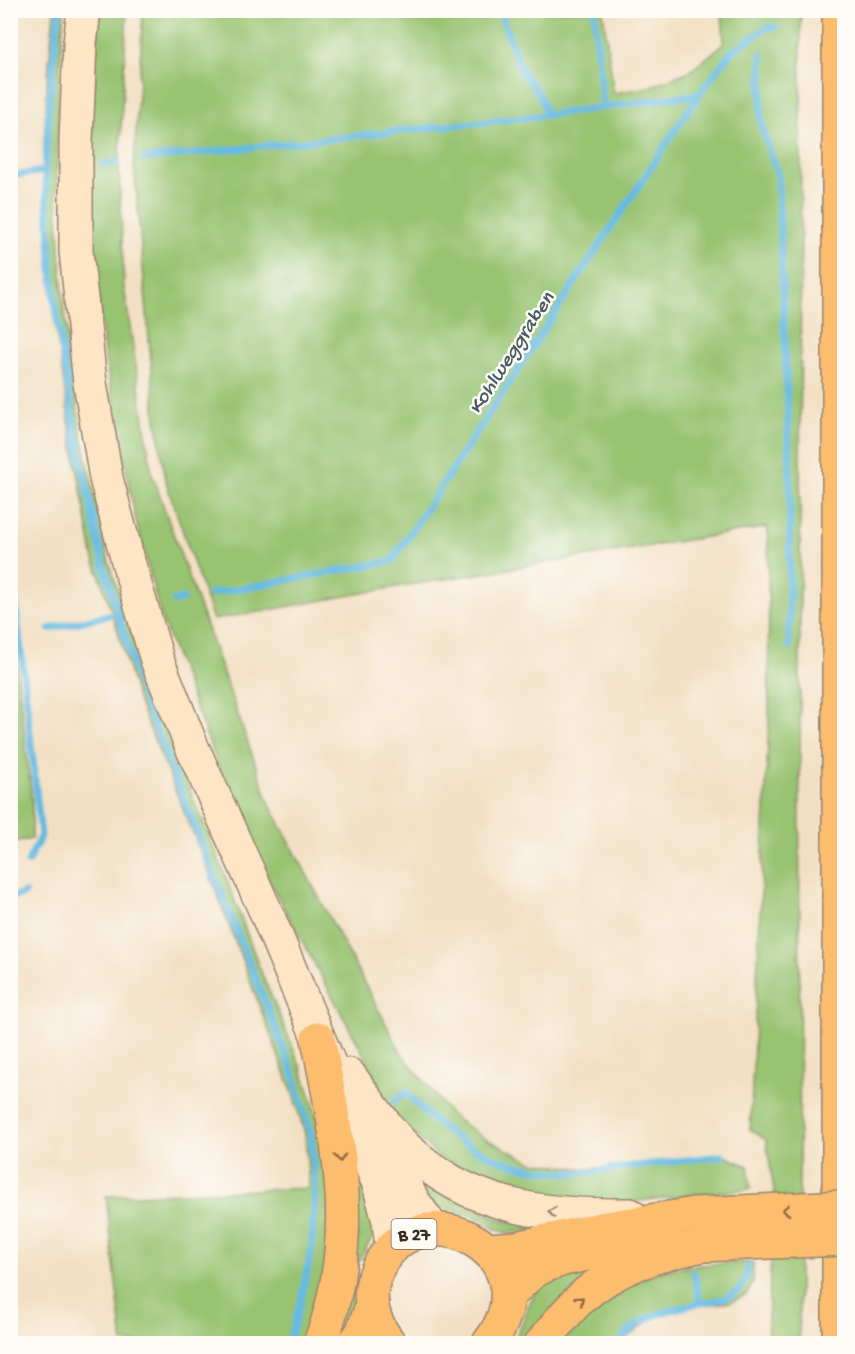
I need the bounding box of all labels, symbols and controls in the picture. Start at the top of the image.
water label: Kohlweggraben [464,287,562,420]
one-way arrow [333,1154,346,1163]
one-way arrow [782,1203,791,1216]
one-way arrow [548,1207,557,1219]
road number: B 27 [392,1219,436,1249]
one-way arrow [573,1296,584,1307]

